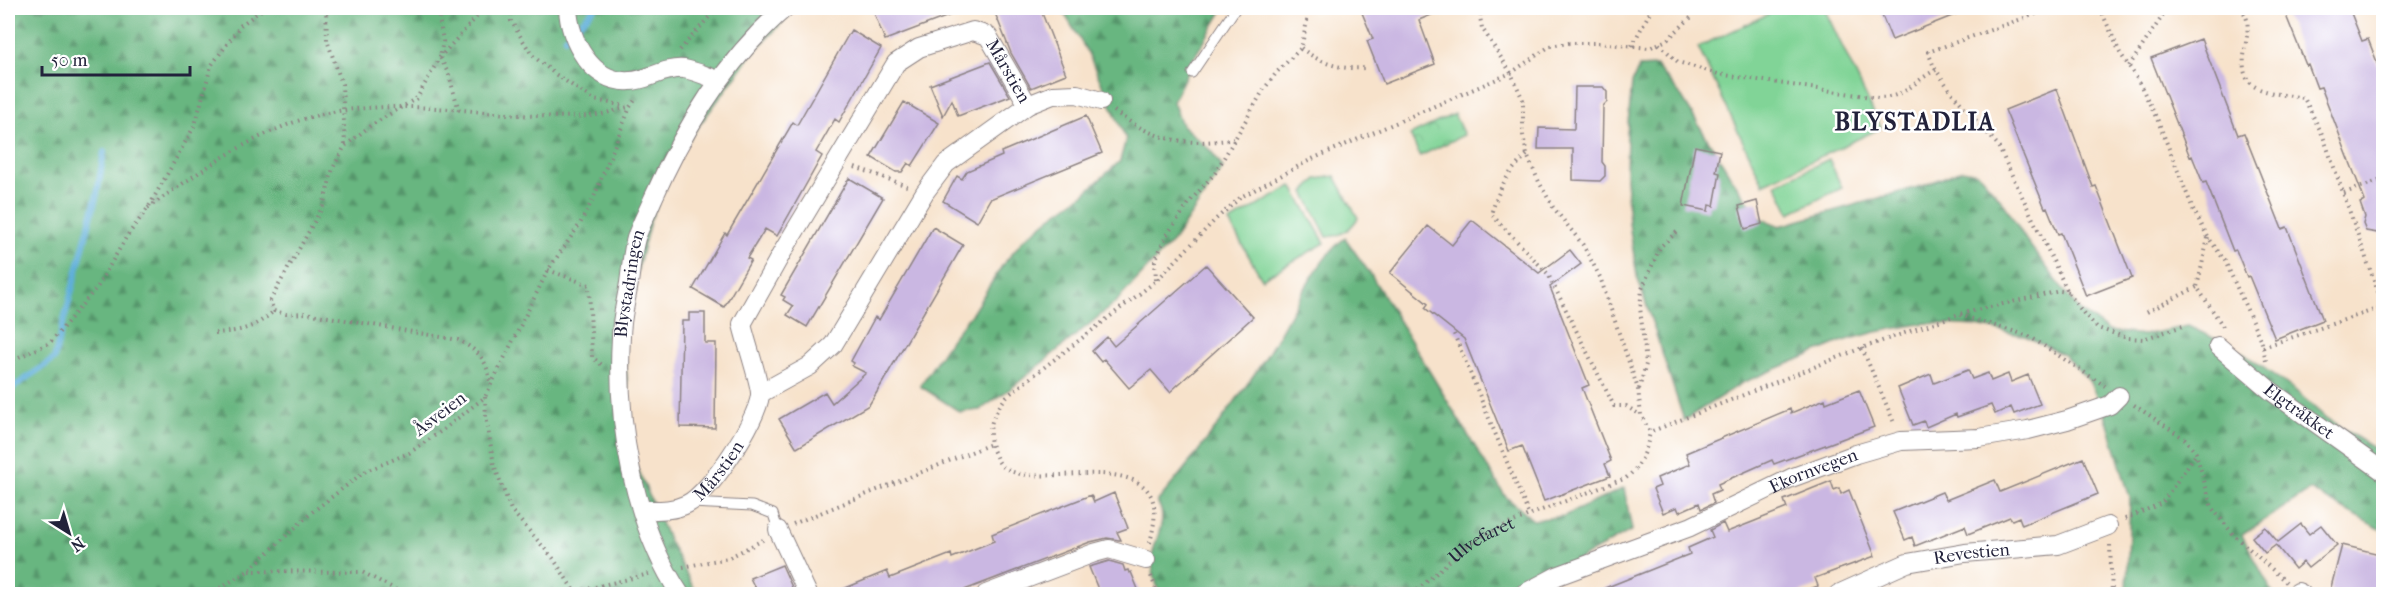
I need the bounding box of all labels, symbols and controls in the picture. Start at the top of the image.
street label: Mårstien [982,35,1035,107]
scale bar [42,39,190,77]
text: 50 m [51,50,88,71]
district label: BLYSTADLIA [1835,108,1995,136]
street label: Blystadringen [610,226,649,338]
street label: Elgtråkket [2259,379,2339,444]
street label: Åsveien [408,386,471,441]
street label: Mårstien [689,436,748,505]
street label: Ekornvegen [1766,444,1861,498]
north arrow [39,503,99,563]
street label: Ulvefaret [1444,512,1518,567]
text: N [66,533,88,556]
street label: Revestien [1932,539,2011,569]

